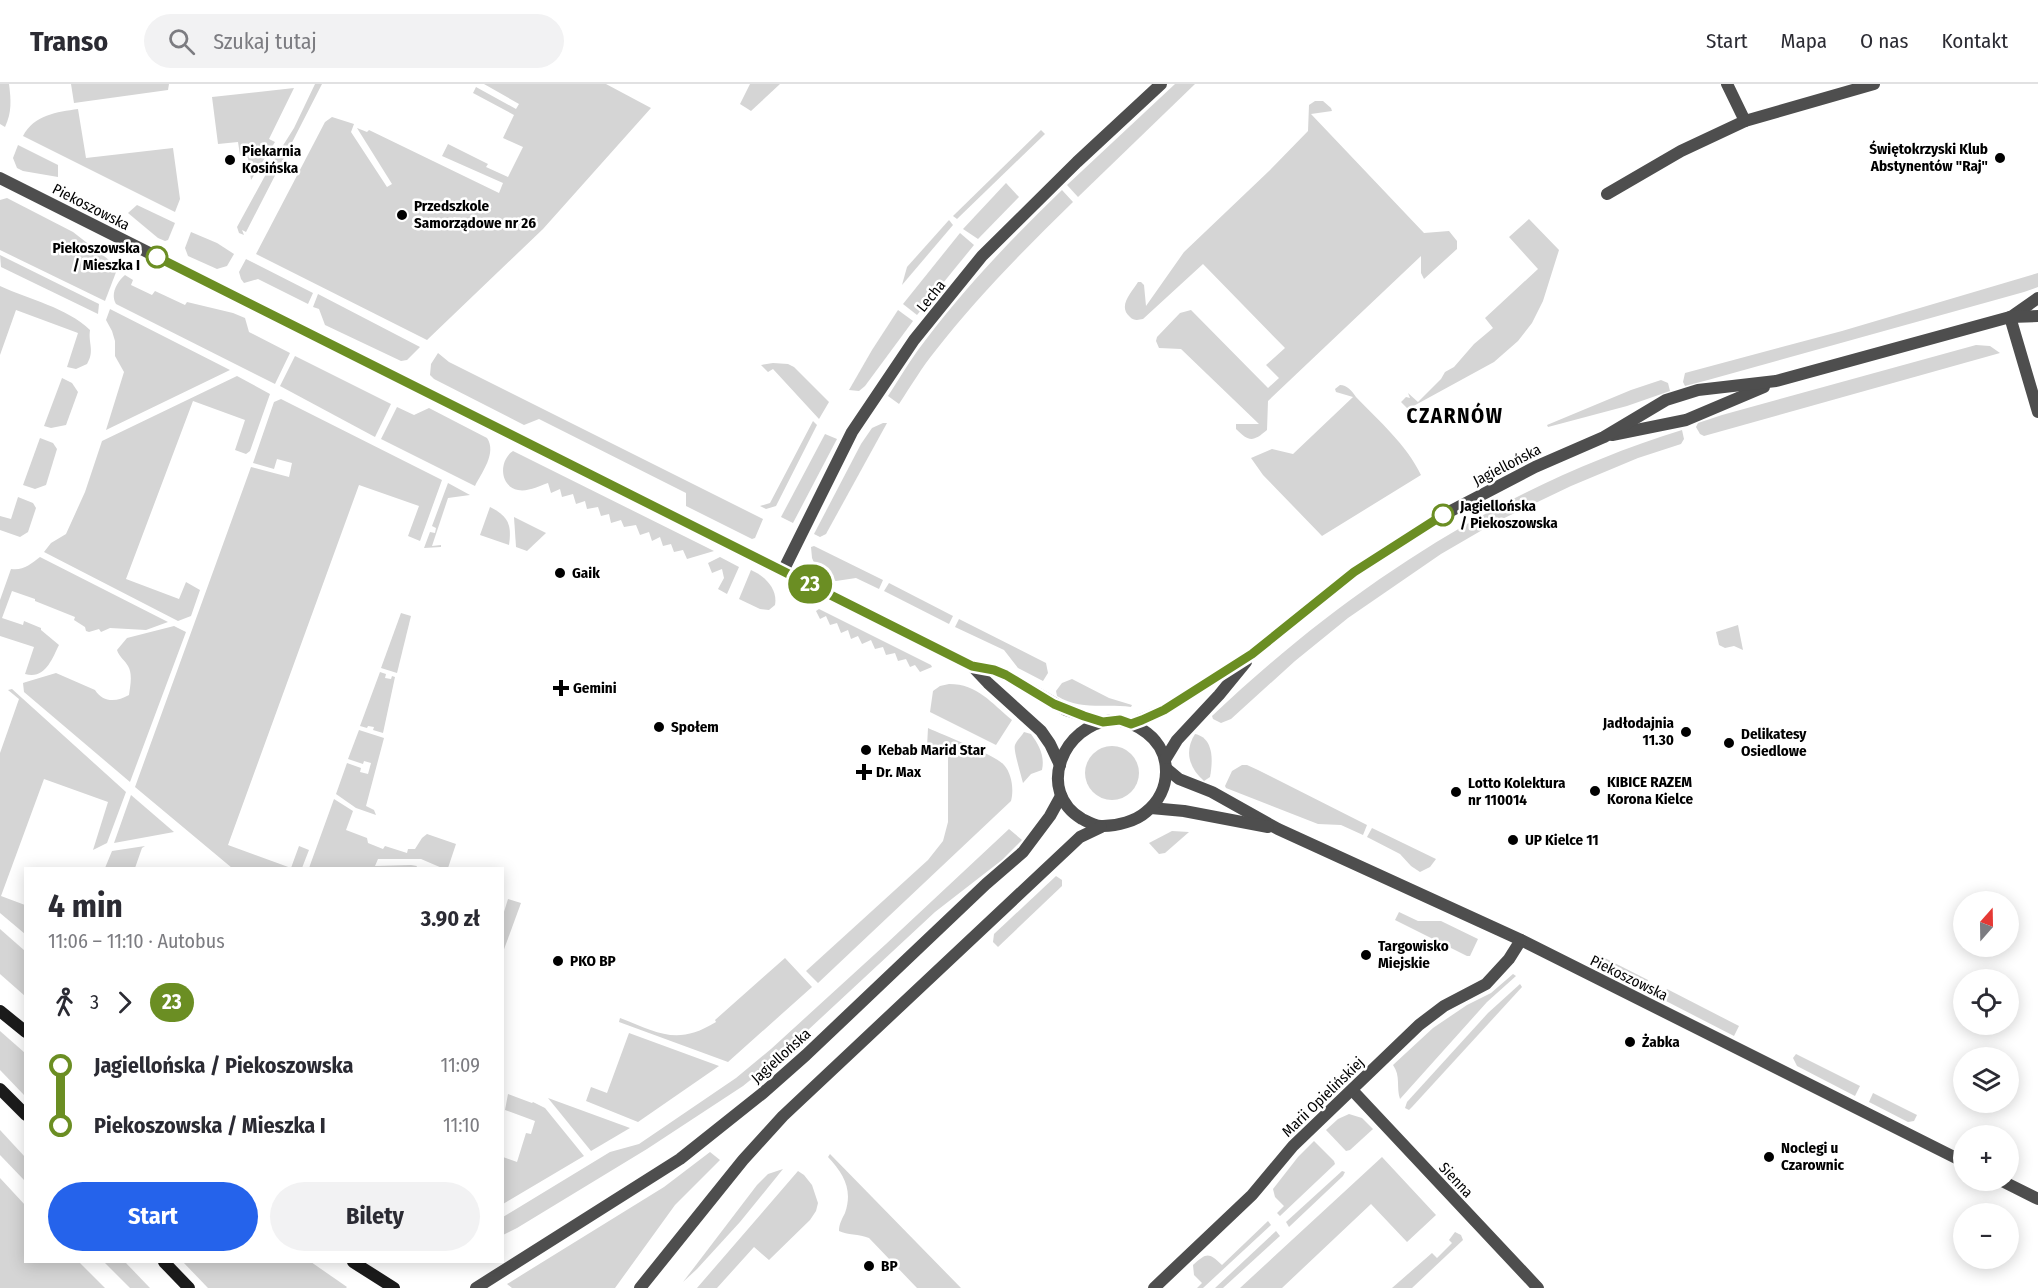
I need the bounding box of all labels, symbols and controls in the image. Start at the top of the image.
search box [144,14,564,68]
text: Transo [30,25,108,58]
icon: search [165,25,198,58]
text: Szukaj tutaj [213,28,317,55]
text: Start [1706,28,1748,54]
text: Mapa [1781,28,1827,54]
text: O nas [1860,28,1908,54]
text: Kontakt [1941,28,2008,54]
place label: Świętokrzyski Klub Abstynentów "Raj" [1869,140,1988,175]
place label: Piekarnia Kosińska [242,142,302,177]
marker: Świętokrzyski Klub Abstynentów "Raj" [1993,151,2007,165]
marker: Piekarnia Kosińska [223,153,237,167]
street label: Piekoszowska [49,180,133,234]
place label: Przedszkole Samorządowe nr 26 [414,197,536,232]
marker: Przedszkole Samorządowe nr 26 [395,208,409,222]
place label: Piekoszowska / Mieszka I [52,239,141,274]
marker: Piekoszowska / Mieszka I [146,246,168,268]
street label: Lecha [913,277,949,315]
district label: CZARNÓW [1407,402,1503,429]
street label: Jagiellońska [1470,440,1544,490]
place label: Jagiellońska / Piekoszowska [1459,497,1558,532]
marker: Jagiellońska / Piekoszowska [1432,504,1454,526]
place label: Gaik [572,564,600,582]
line badge: 23 [783,564,837,604]
marker: Gaik [553,566,567,580]
text: 23 [800,571,820,597]
place label: Gemini [573,679,617,697]
marker: Gemini [554,681,568,695]
place label: Jadłodajnia 11.30 [1602,714,1675,749]
place label: Społem [671,718,719,736]
marker: Społem [652,720,666,734]
marker: Jadłodajnia 11.30 [1679,725,1693,739]
place label: Delikatesy Osiedlowe [1741,725,1807,760]
marker: Delikatesy Osiedlowe [1722,736,1736,750]
place label: Kebab Marid Star [878,741,986,759]
marker: Kebab Marid Star [859,743,873,757]
place label: Dr. Max [876,763,922,781]
marker: Dr. Max [857,765,871,779]
place label: KIBICE RAZEM Korona Kielce [1607,773,1693,808]
place label: Lotto Kolektura nr 110014 [1468,774,1566,809]
marker: KIBICE RAZEM Korona Kielce [1588,784,1602,798]
marker: Lotto Kolektura nr 110014 [1449,785,1463,799]
place label: UP Kielce 11 [1525,831,1599,849]
marker: UP Kielce 11 [1506,833,1520,847]
text: 4 min [48,886,123,926]
north arrow [1953,891,2019,957]
map controls [1953,891,2019,1269]
text: 3.90 zł [421,905,480,932]
text: 11:06 – 11:10 · Autobus [48,929,225,953]
place label: Targowisko Miejskie [1378,937,1449,972]
marker: Targowisko Miejskie [1359,948,1373,962]
street label: Piekoszowska [1587,951,1671,1005]
place label: PKO BP [570,952,616,970]
marker: PKO BP [551,954,565,968]
button: locate [1953,969,2019,1035]
icon: walk [48,986,81,1019]
icon: forward [108,986,141,1019]
text: 23 [162,989,182,1015]
text: 3 [90,990,99,1014]
street label: Jagiellońska [748,1025,814,1087]
place label: Żabka [1642,1033,1680,1051]
marker: Żabka [1623,1035,1637,1049]
button: layers [1953,1047,2019,1113]
text: Jagiellońska / Piekoszowska [94,1052,353,1079]
text: 11:09 [440,1053,480,1077]
street label: Marii Opielińskiej [1278,1053,1368,1141]
text: Piekoszowska / Mieszka I [94,1112,326,1139]
text: 11:10 [443,1113,480,1137]
button: + [1953,1125,2019,1191]
place label: Noclegi u Czarownic [1781,1139,1845,1174]
marker: Noclegi u Czarownic [1762,1150,1776,1164]
street label: Sienna [1435,1159,1477,1201]
button: Start [48,1182,258,1251]
button: Bilety [270,1182,480,1251]
button: − [1953,1203,2019,1269]
place label: BP [881,1257,898,1275]
marker: BP [862,1259,876,1273]

